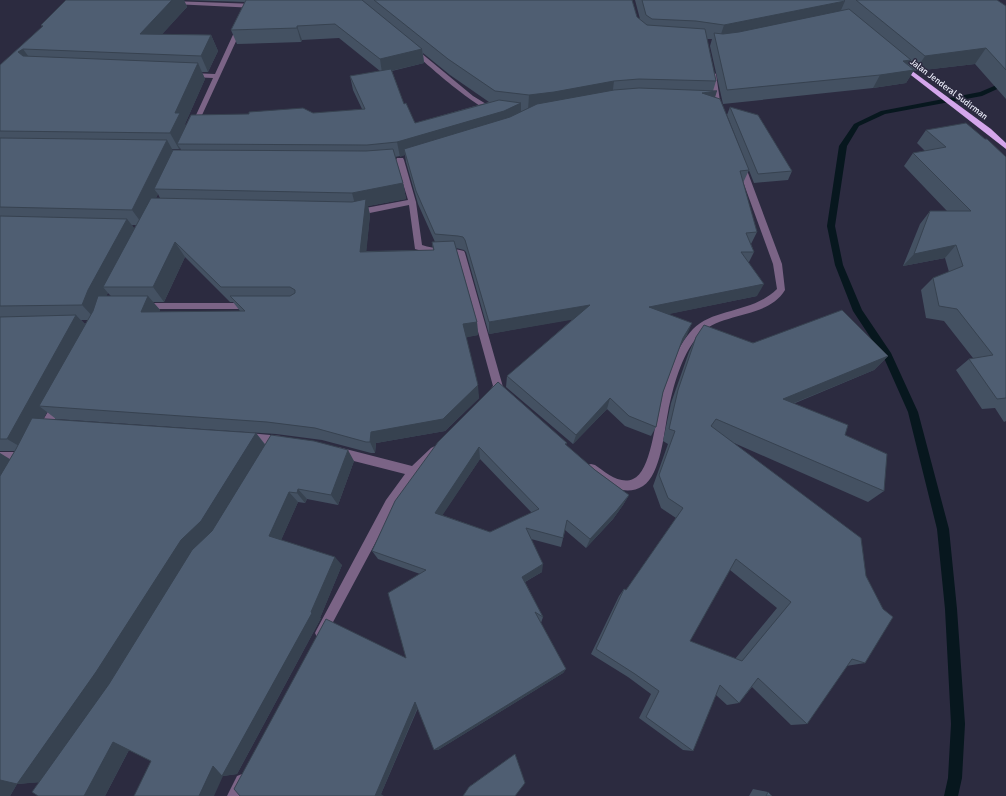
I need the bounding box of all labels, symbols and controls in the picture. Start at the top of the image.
street label: Jalan Jenderal Sudirman [908,57,990,122]

